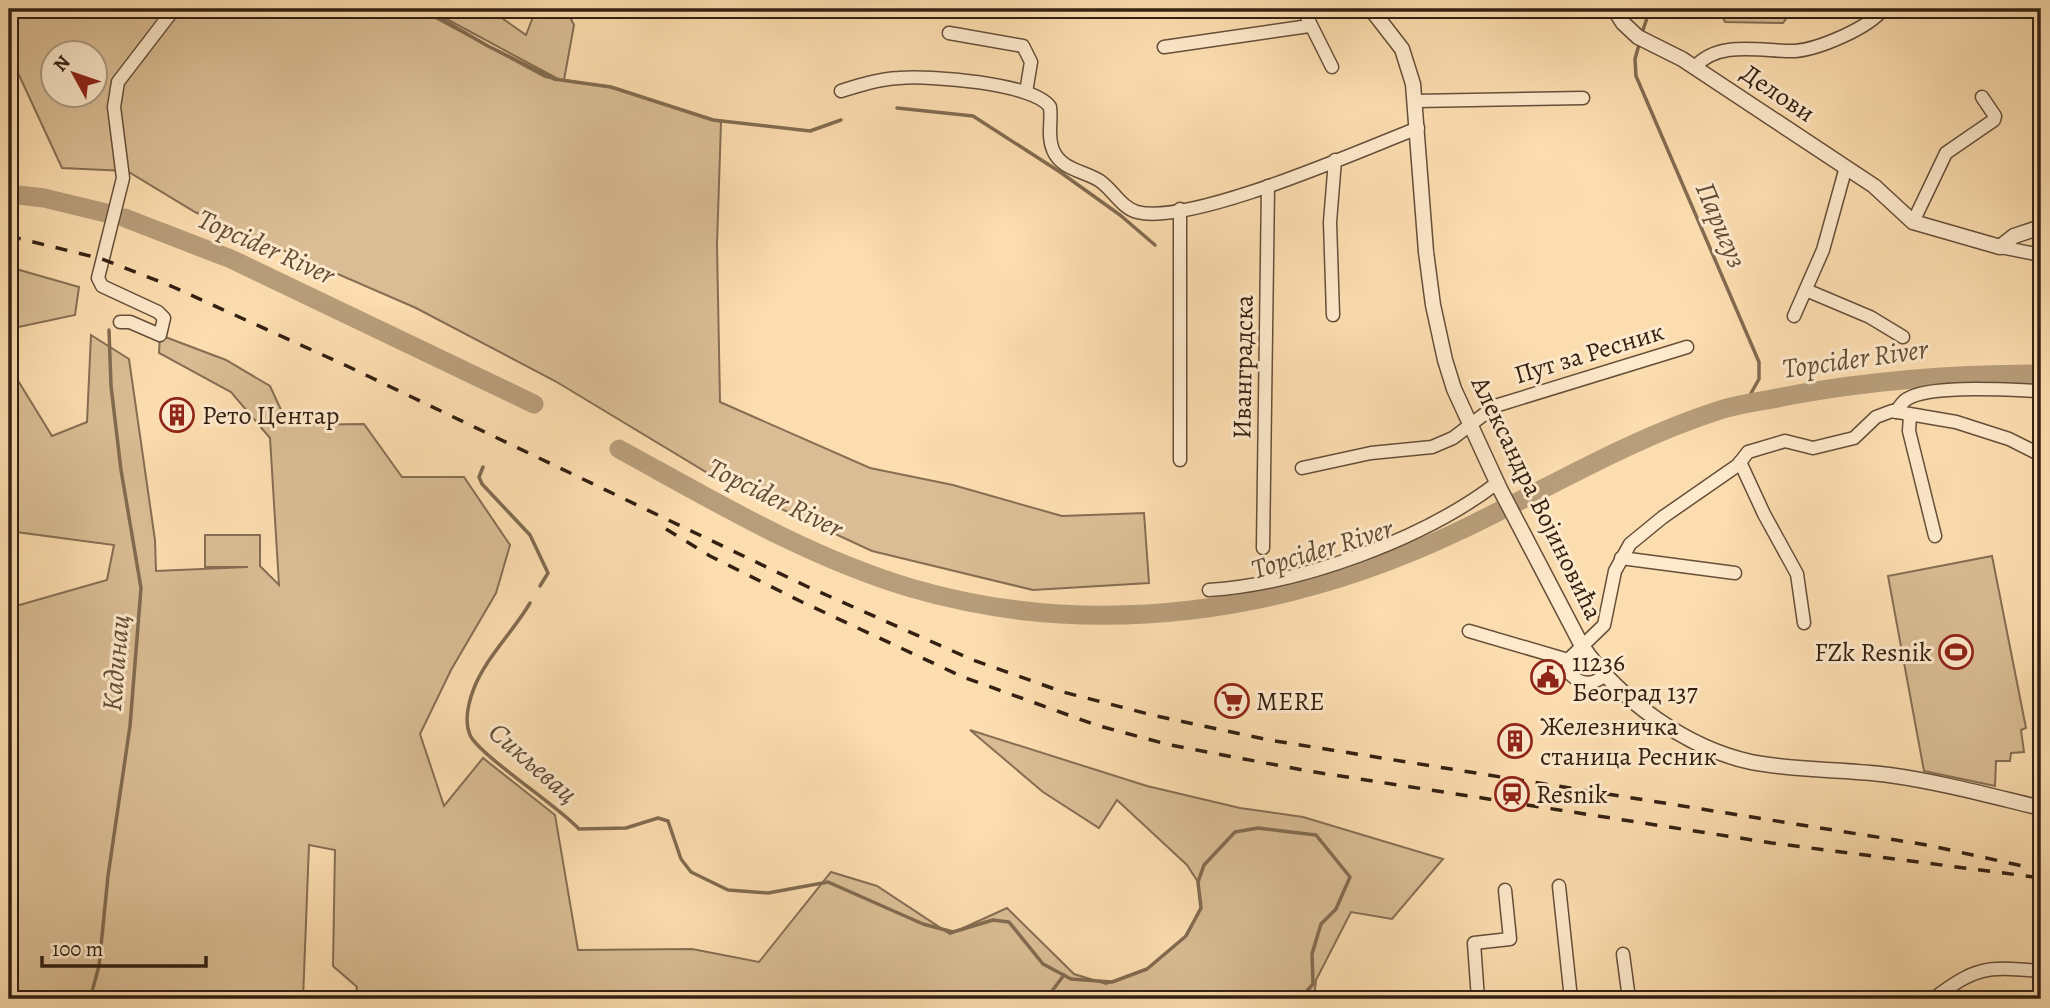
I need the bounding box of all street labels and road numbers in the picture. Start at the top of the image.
street label: Делови [1734,56,1822,130]
street label: Иванградска [1224,295,1262,439]
street label: Пут за Ресник [1510,314,1668,392]
street label: Александра Војиновића [1462,370,1611,625]

